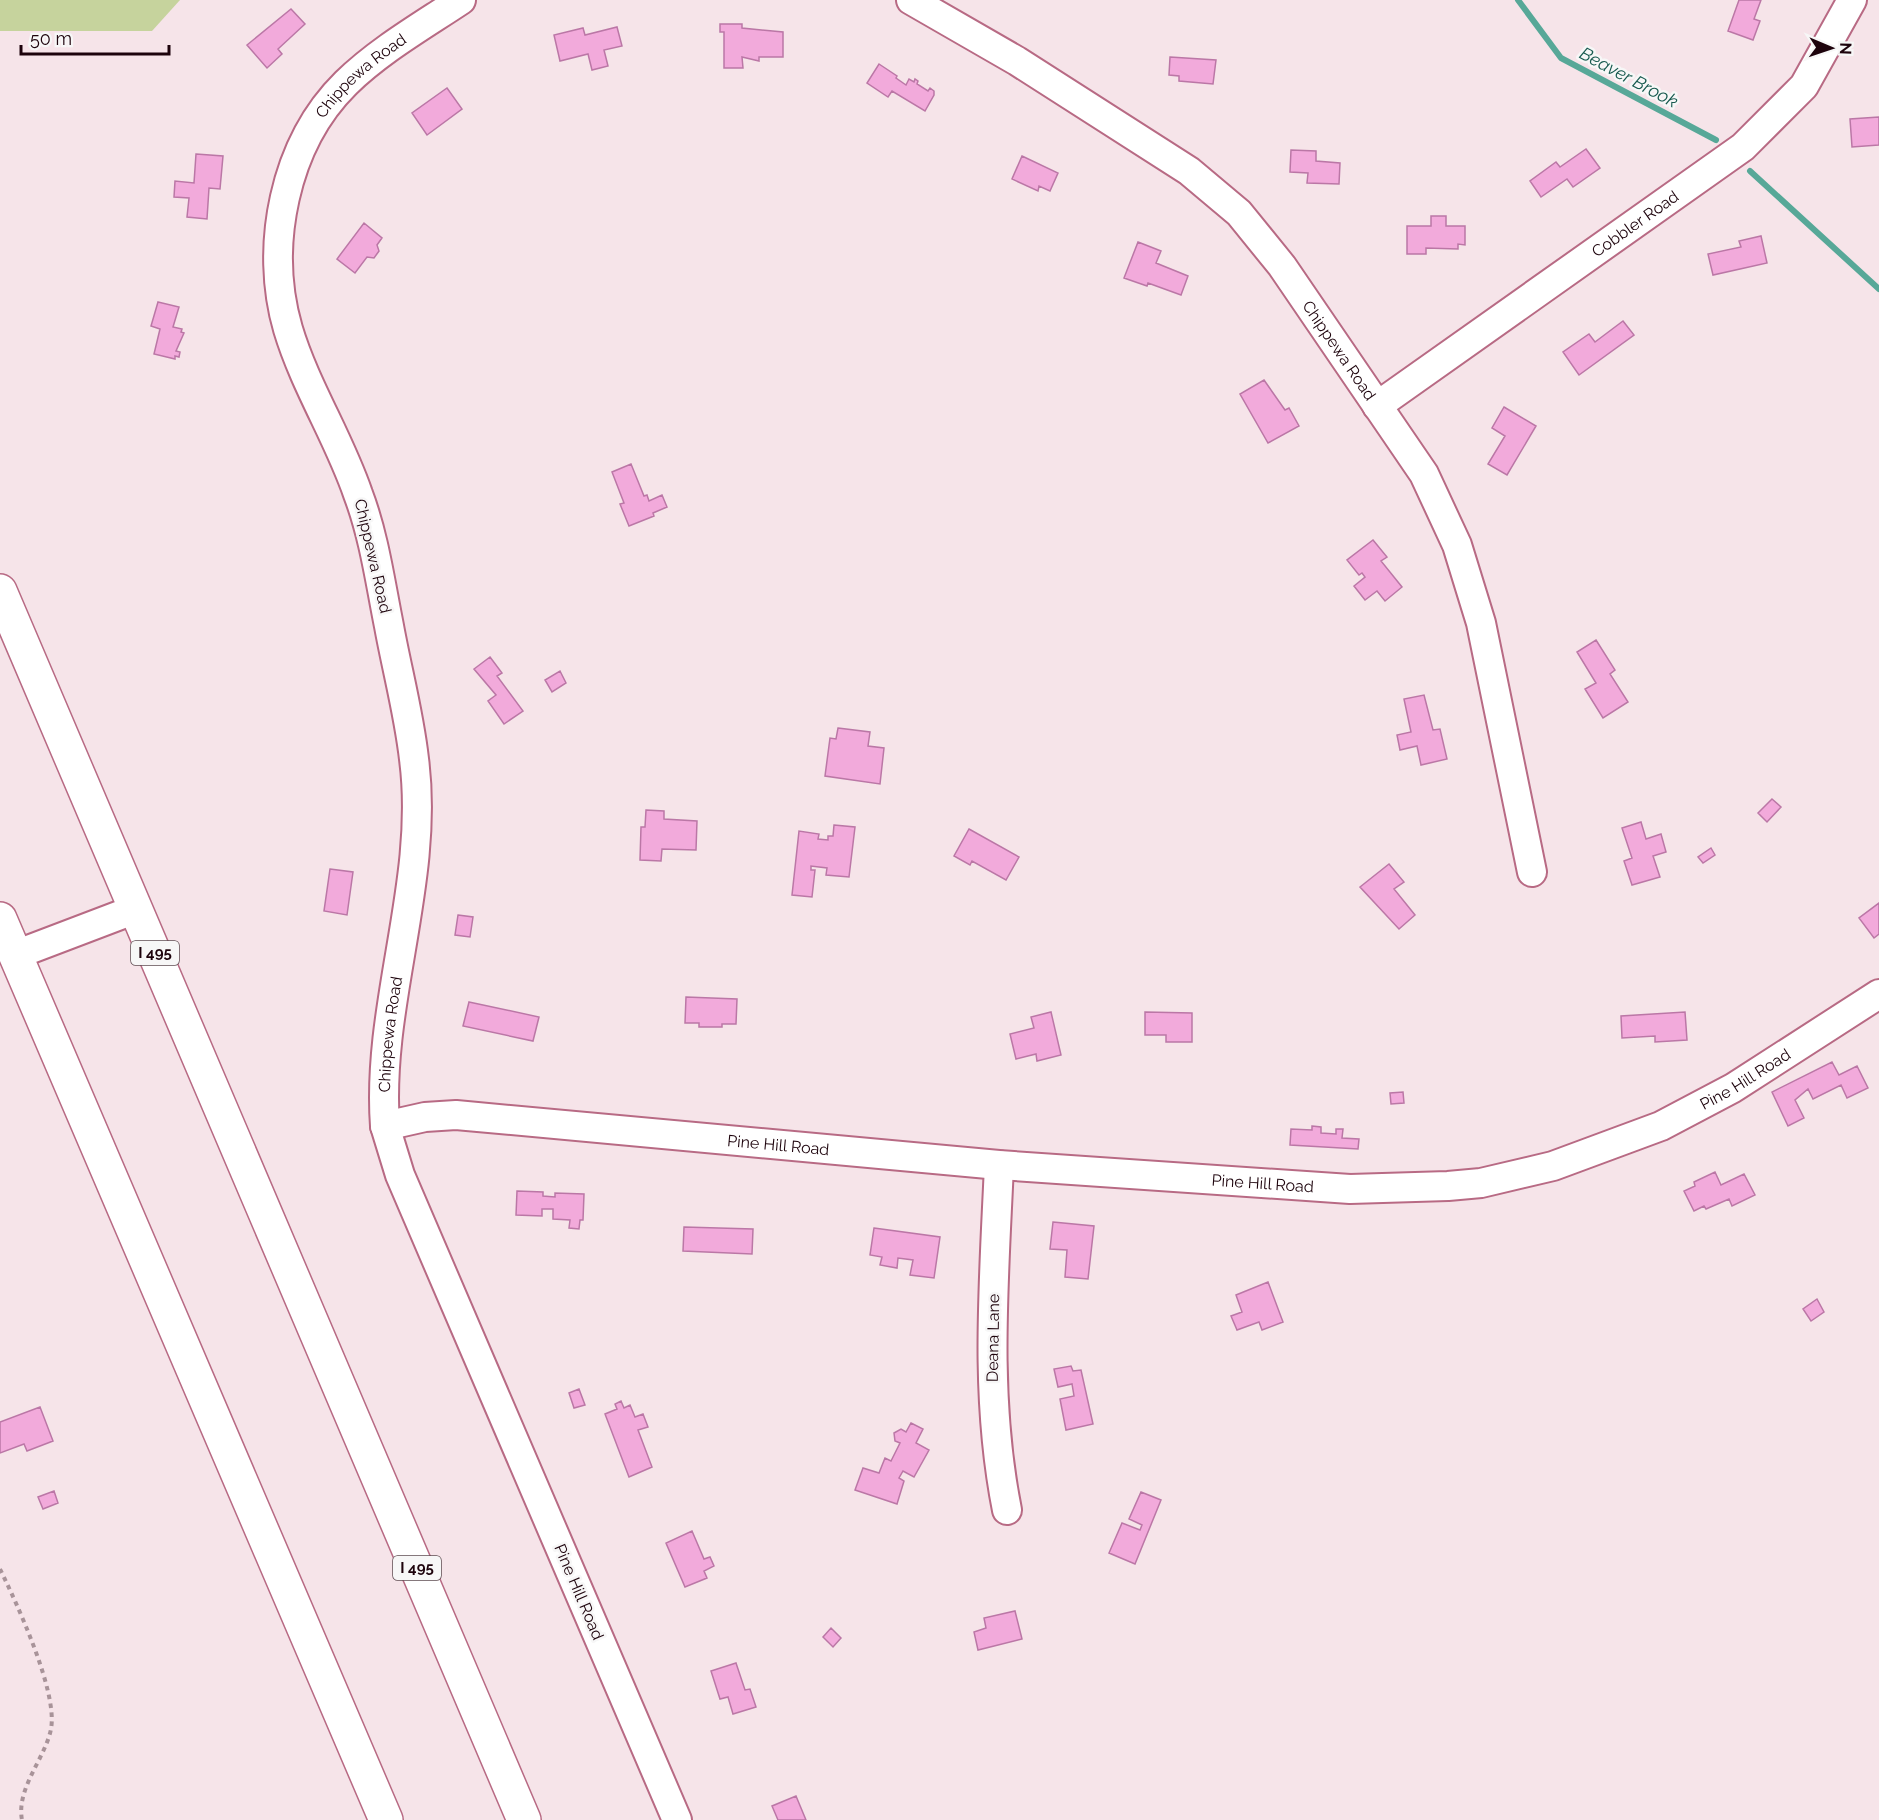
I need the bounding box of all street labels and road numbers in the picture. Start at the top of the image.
street label: Chippewa Road [311,29,410,121]
street label: Cobbler Road [1588,186,1682,261]
street label: Chippewa Road [1299,297,1380,404]
street label: Chippewa Road [351,497,395,615]
road number: I 495 [131,941,179,965]
street label: Chippewa Road [374,975,406,1093]
street label: Pine Hill Road [1696,1044,1794,1113]
street label: Pine Hill Road [727,1131,830,1159]
street label: Pine Hill Road [1211,1170,1315,1196]
street label: Deana Lane [983,1294,1003,1382]
street label: Pine Hill Road [550,1541,608,1643]
road number: I 495 [393,1556,441,1580]

